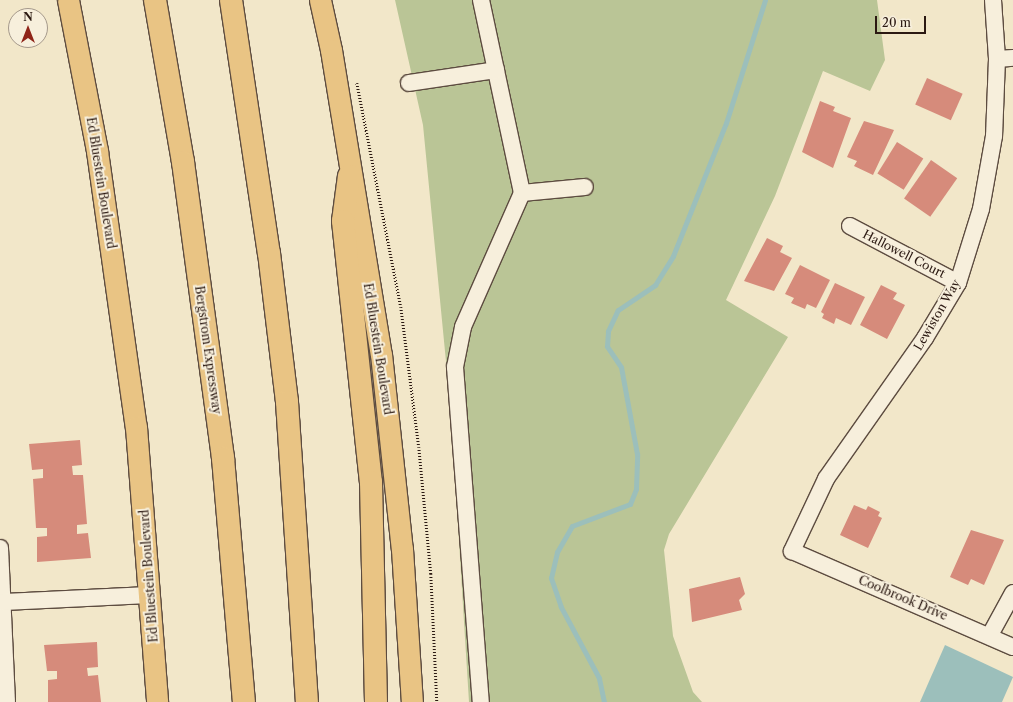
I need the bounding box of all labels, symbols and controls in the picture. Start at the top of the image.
north arrow [8,8,48,48]
scale bar [877,8,928,34]
text: N [23,10,33,24]
text: 20 m [882,15,911,30]
street label: Ed Bluestein Boulevard [83,116,119,250]
street label: Hallowell Court [860,227,948,281]
street label: Lewiston Way [911,277,963,353]
street label: Ed Bluestein Boulevard [360,282,396,416]
street label: Bergstrom Expressway [192,285,224,415]
street label: Ed Bluestein Boulevard [137,509,161,643]
street label: Coolbrook Drive [856,573,950,623]

